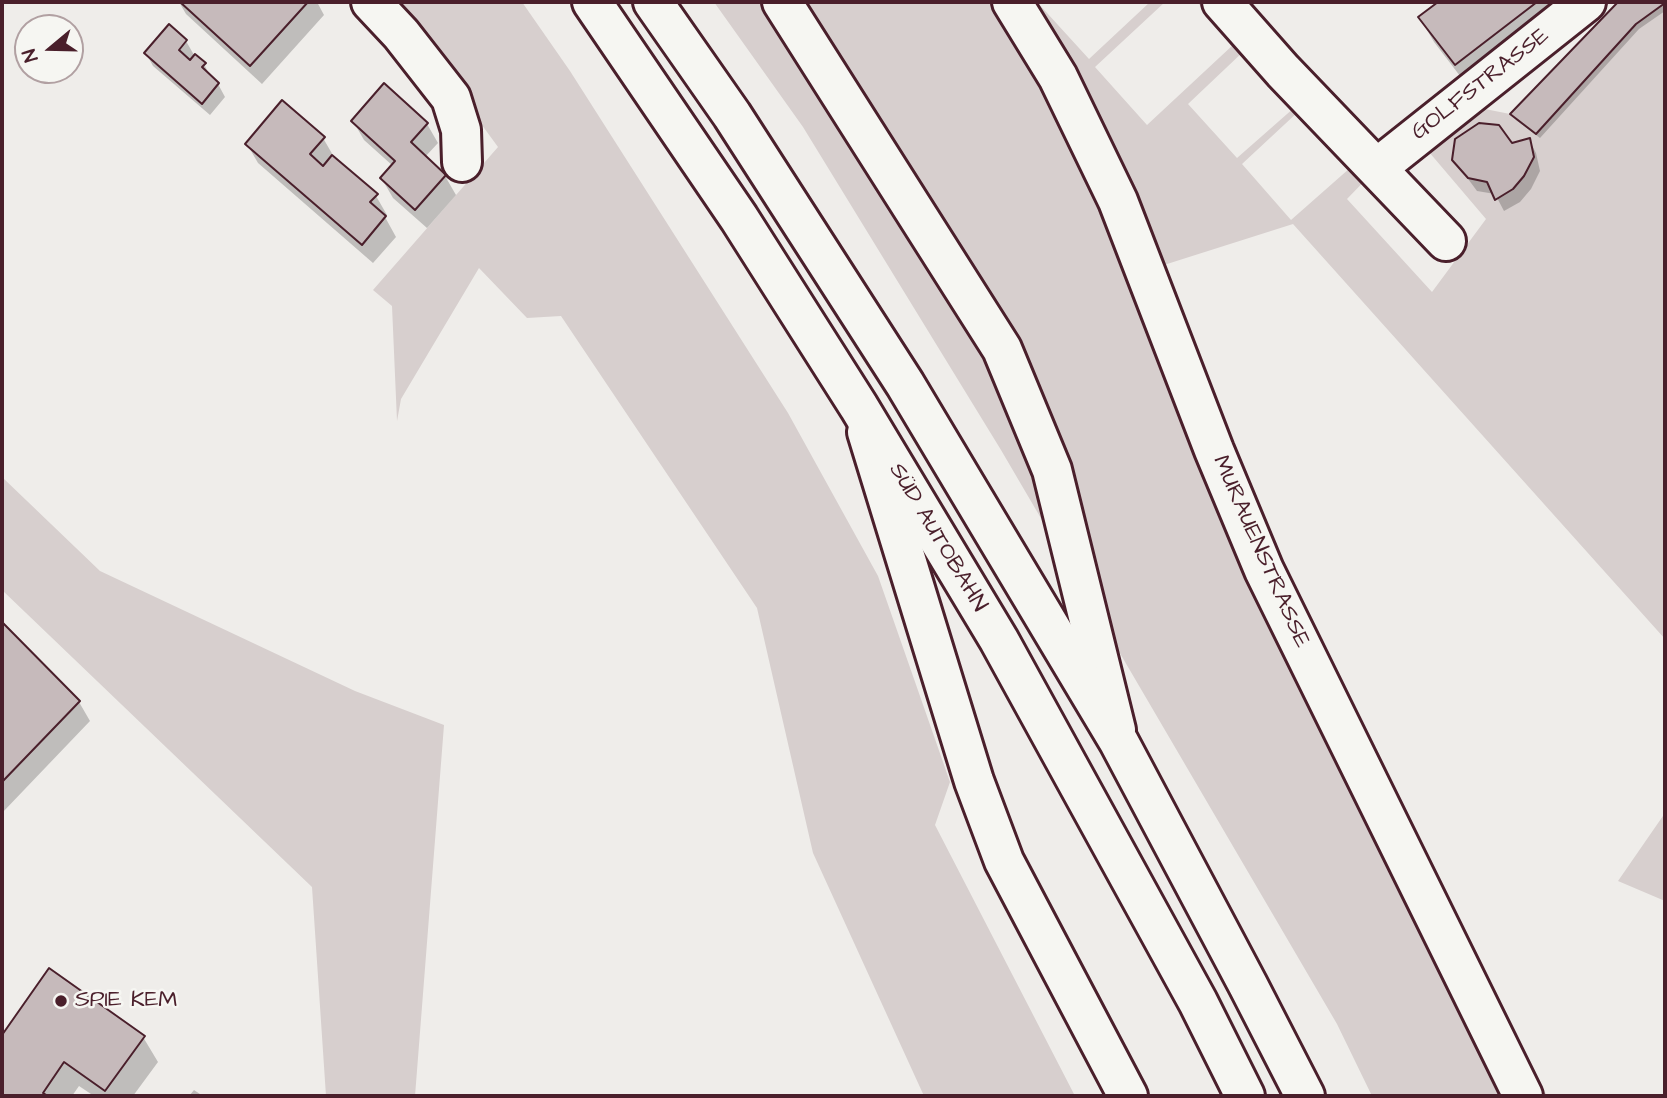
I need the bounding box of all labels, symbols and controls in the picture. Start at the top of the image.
north arrow [14,14,84,84]
street label: GOLFSTRASSE [1407,23,1555,147]
text: N [16,45,45,65]
street label: MURAUENSTRASSE [1205,452,1315,652]
street label: SÜD AUTOBAHN [882,459,992,617]
place label: SPIE KEM [75,987,177,1015]
marker: SPIE KEM [53,993,69,1009]

